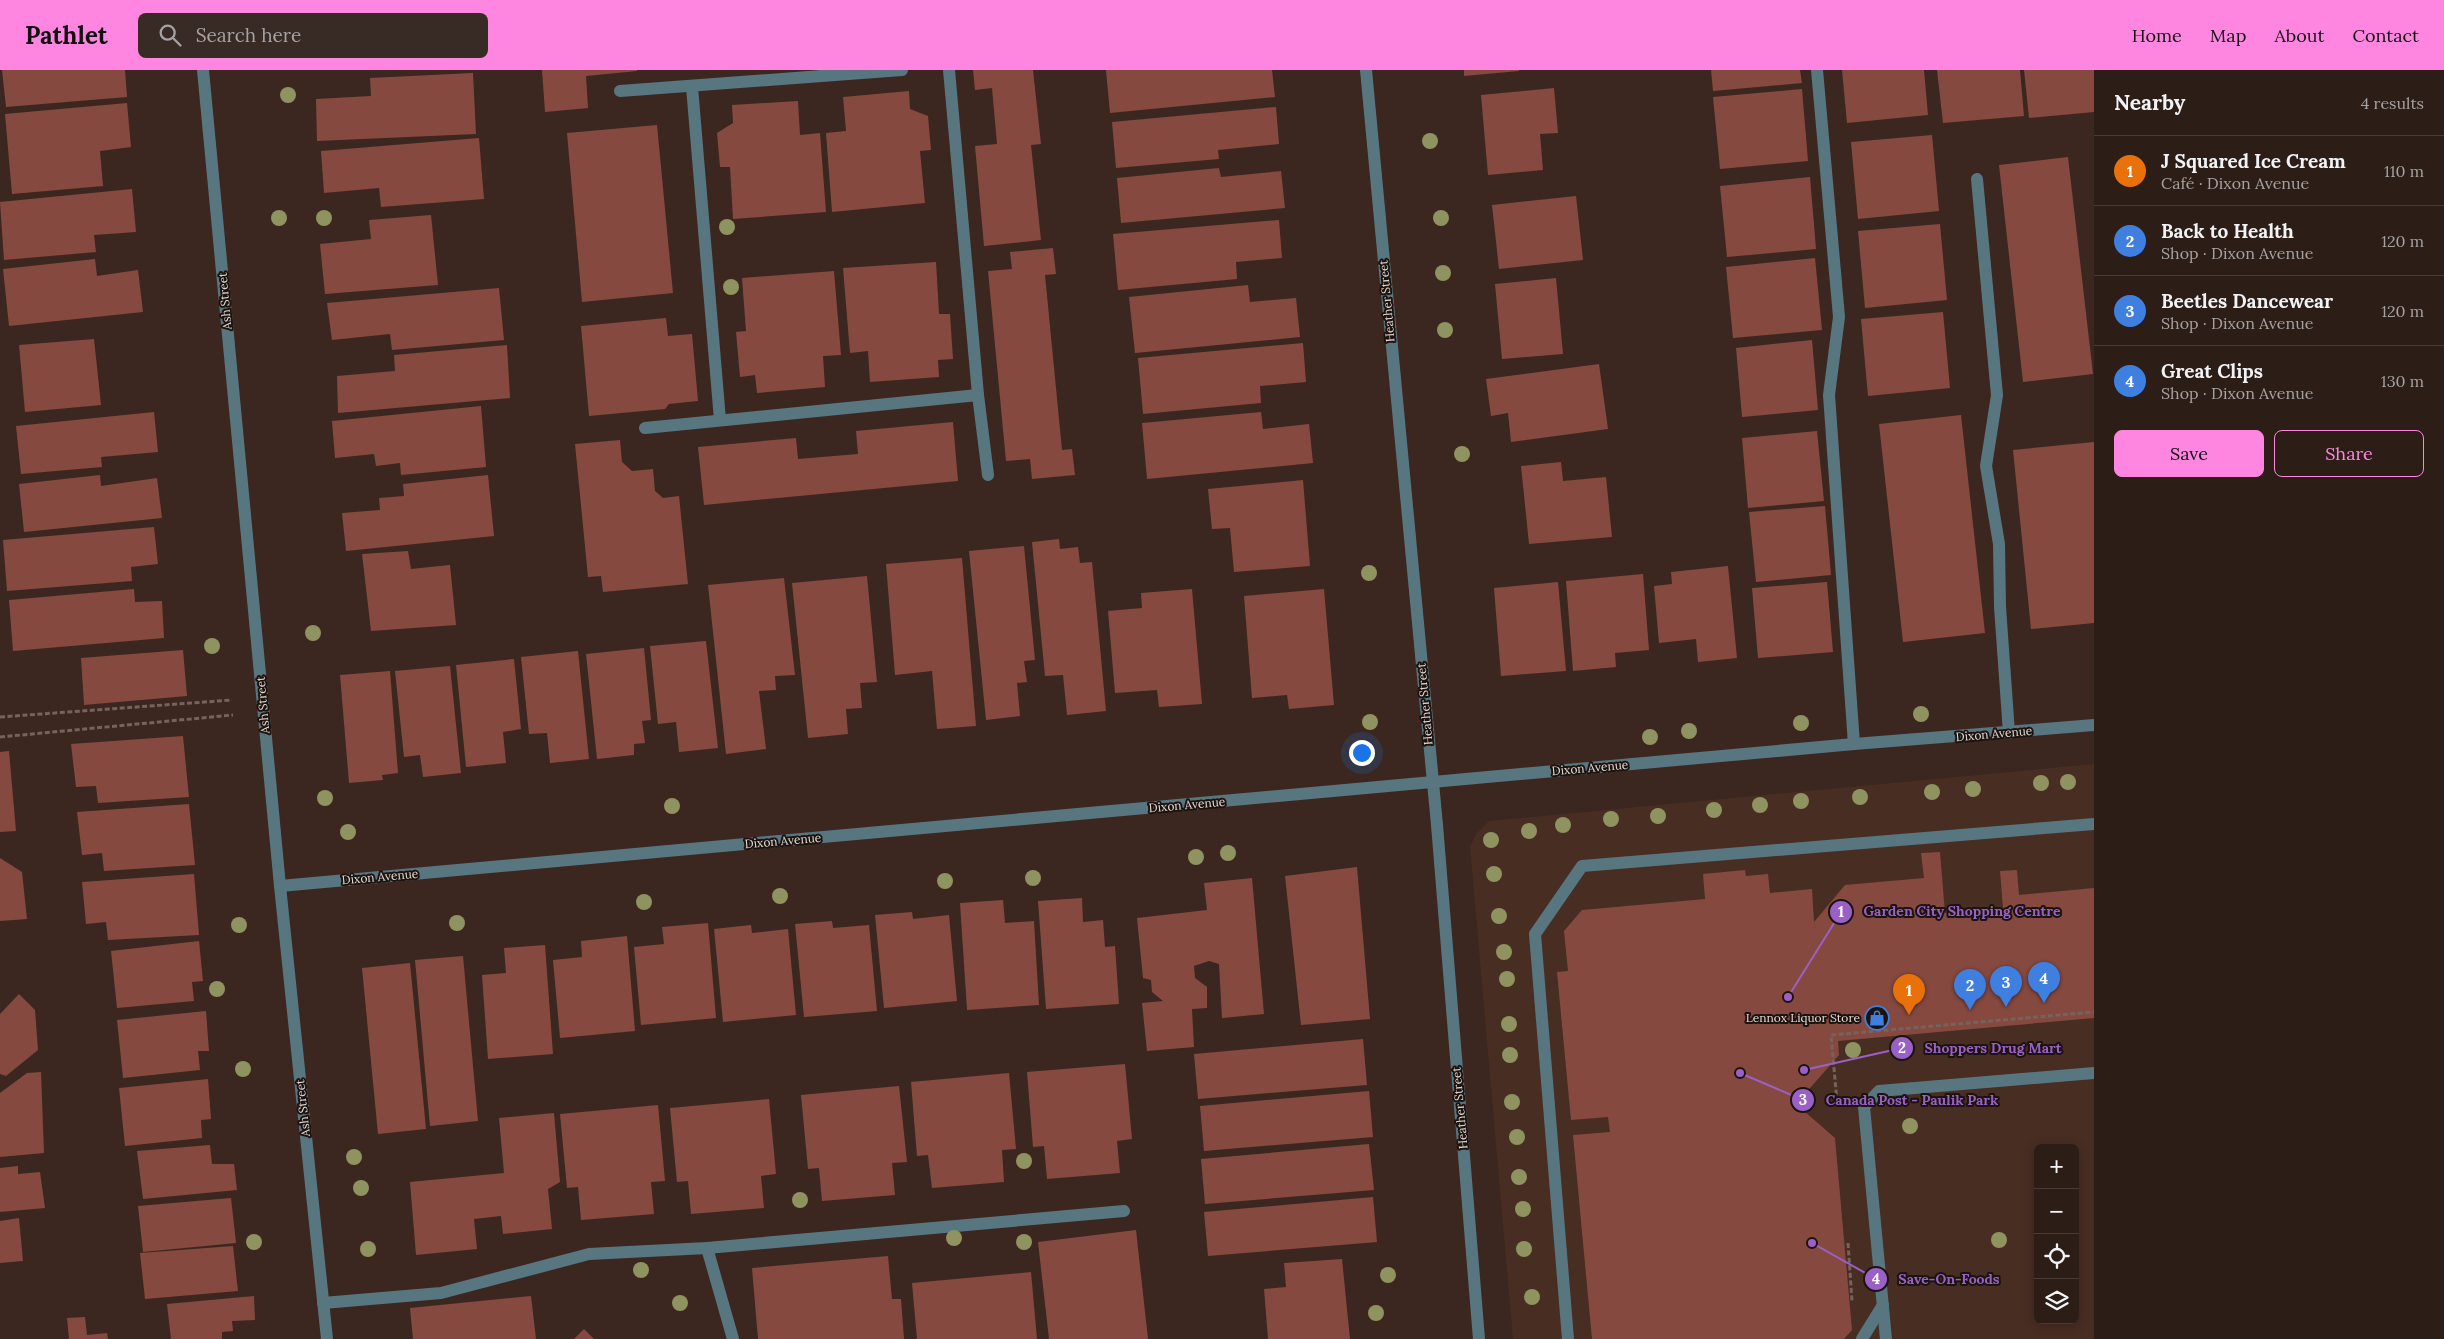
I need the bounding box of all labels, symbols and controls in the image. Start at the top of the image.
search box [138,13,488,58]
text: Pathlet [25,20,108,51]
icon: search [156,21,184,49]
text: Search here [196,23,301,47]
text: Home [2132,24,2182,47]
text: Map [2210,24,2246,47]
text: About [2274,24,2324,47]
text: Contact [2352,24,2419,47]
text: Nearby [2114,89,2185,116]
text: 4 results [2361,93,2424,113]
text: J Squared Ice Cream [2161,149,2346,173]
text: 1 [2127,161,2133,181]
text: 110 m [2384,161,2424,181]
text: Café · Dixon Avenue [2161,173,2309,193]
text: Back to Health [2161,219,2294,243]
text: 2 [2126,231,2134,251]
text: 120 m [2381,231,2424,251]
text: Shop · Dixon Avenue [2161,243,2313,263]
street label: Heather Street [1375,259,1398,343]
street label: Ash Street [214,271,235,331]
text: Beetles Dancewear [2161,289,2333,313]
text: 3 [2126,301,2134,321]
text: 120 m [2381,301,2424,321]
text: Shop · Dixon Avenue [2161,313,2313,333]
text: Great Clips [2161,359,2263,383]
text: 4 [2126,371,2134,391]
text: 130 m [2381,371,2424,391]
text: Shop · Dixon Avenue [2161,383,2313,403]
button: Save [2114,430,2264,477]
button: Share [2274,430,2424,477]
street label: Heather Street [1413,662,1436,746]
street label: Ash Street [252,675,273,735]
street label: Dixon Avenue [1955,723,2033,744]
your location [1349,740,1375,766]
street label: Dixon Avenue [1551,757,1629,778]
street label: Dixon Avenue [1148,794,1226,815]
street label: Dixon Avenue [744,830,822,851]
street label: Dixon Avenue [341,866,419,887]
callout: Garden City Shopping Centre [1829,897,2071,926]
text: 1 [1838,902,1844,921]
text: Garden City Shopping Centre [1864,902,2061,920]
pin: 4 [2028,962,2060,1003]
pin: 3 [1990,966,2022,1007]
pin: 2 [1954,969,1986,1010]
pin: 1 [1893,974,1925,1015]
shop icon: Lennox Liquor Store [1864,1005,1890,1031]
place label: Lennox Liquor Store [1746,1010,1860,1025]
callout: Shoppers Drug Mart [1890,1034,2072,1063]
text: 2 [1898,1038,1906,1057]
text: Shoppers Drug Mart [1924,1039,2062,1057]
street label: Heather Street [1448,1066,1471,1150]
street label: Ash Street [292,1078,313,1138]
callout: Canada Post - Paulik Park [1791,1085,2008,1114]
text: 3 [1799,1090,1807,1109]
text: Canada Post - Paulik Park [1826,1091,1999,1109]
map controls [2034,1144,2079,1324]
button: + [2034,1144,2079,1189]
button: − [2034,1189,2079,1234]
button: locate [2034,1234,2079,1279]
callout: Save-On-Foods [1863,1264,2009,1293]
text: 4 [1872,1269,1880,1288]
text: Save-On-Foods [1898,1270,2000,1288]
button: layers [2034,1279,2079,1324]

